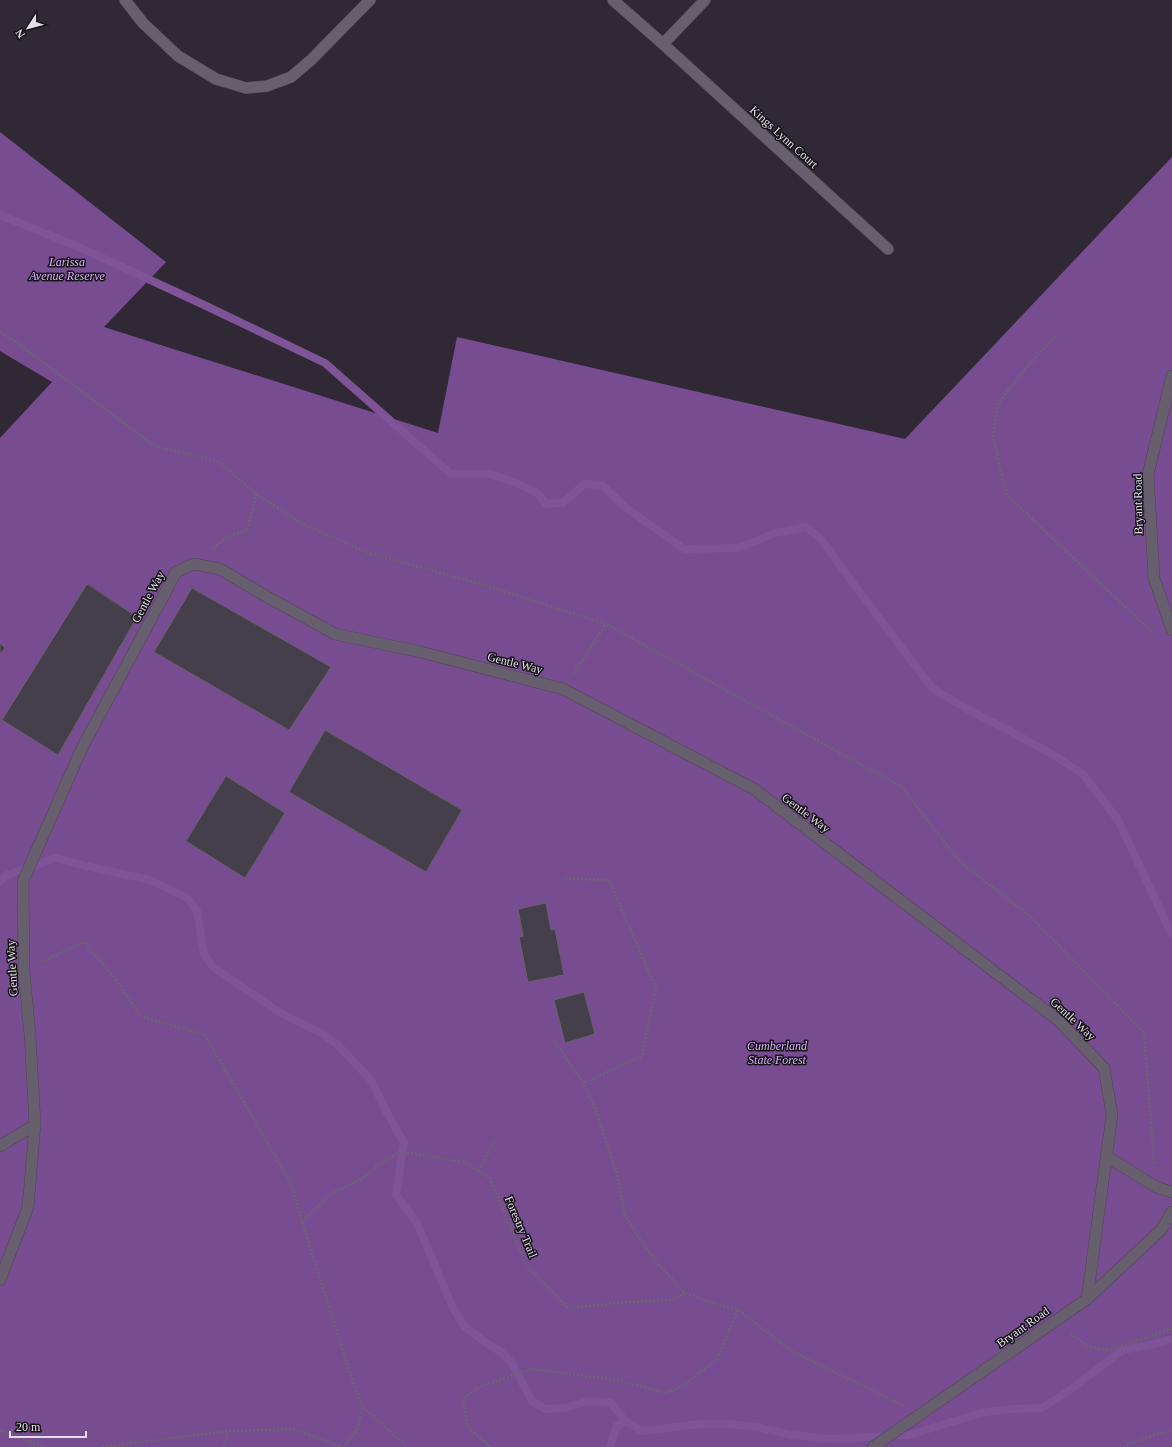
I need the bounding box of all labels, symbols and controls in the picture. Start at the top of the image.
north arrow [8,8,48,48]
text: N [13,27,27,41]
street label: Kings Lynn Court [747,103,821,172]
park label: Larissa Avenue Reserve [28,255,105,283]
street label: Bryant Road [1130,473,1146,535]
street label: Gentle Way [129,569,167,625]
street label: Gentle Way [486,649,544,677]
street label: Gentle Way [779,790,833,836]
street label: Gentle Way [4,939,20,997]
street label: Gentle Way [1048,995,1098,1043]
park label: Cumberland State Forest [747,1039,808,1067]
street label: Forestry Trail [502,1194,541,1261]
street label: Bryant Road [994,1304,1052,1350]
scale bar [10,1413,86,1439]
text: 20 m [16,1420,41,1434]

